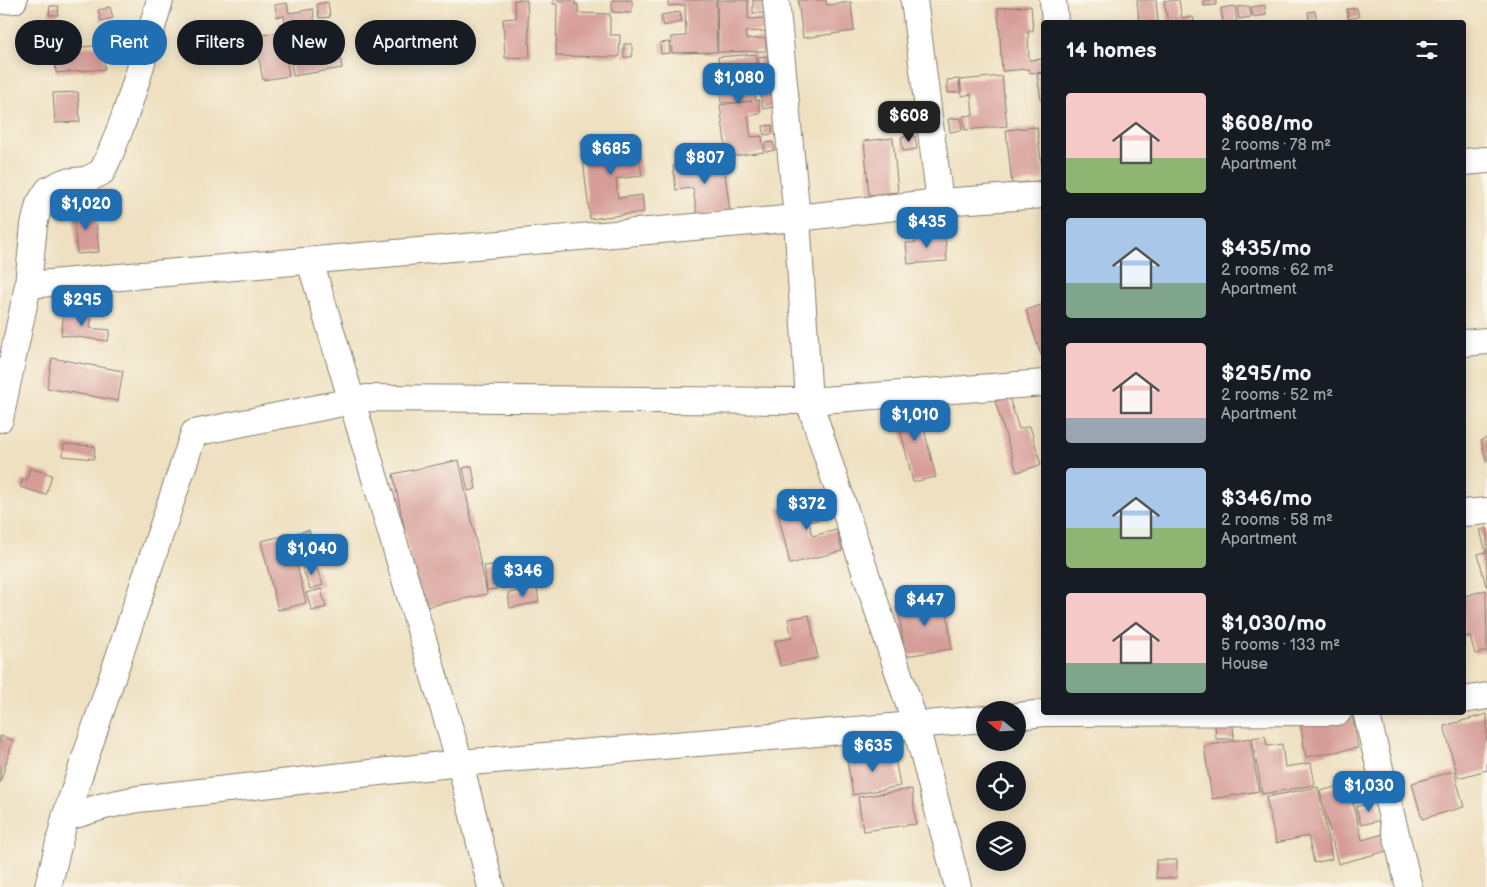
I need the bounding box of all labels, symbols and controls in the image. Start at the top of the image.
chip: Buy [15,20,82,65]
chip: Rent [92,20,167,65]
chip: Filters [177,20,263,65]
chip: New [273,20,345,65]
chip: Apartment [355,20,476,65]
icon: filters [1413,36,1441,64]
text: 14 homes [1066,38,1157,63]
pin: $1,080 [698,62,780,105]
text: $1,080 [714,69,764,88]
pin: $608 [879,100,939,143]
text: $608 [889,107,929,126]
text: $608/mo [1221,111,1313,136]
icon: home [1106,113,1166,173]
pin: $685 [581,134,641,176]
text: 2 rooms · 78 m² [1221,136,1331,155]
text: $685 [591,140,631,159]
pin: $807 [675,142,735,185]
text: $807 [686,149,724,168]
text: Apartment [1221,155,1297,174]
pin: $1,020 [45,188,127,231]
text: $1,020 [61,195,111,214]
pin: $435 [897,206,957,249]
text: $435 [908,213,946,232]
text: $435/mo [1221,236,1311,261]
icon: home [1106,238,1166,298]
text: 2 rooms · 62 m² [1221,261,1334,280]
text: Apartment [1221,280,1297,299]
pin: $295 [52,284,112,327]
text: $295 [63,291,101,310]
text: $295/mo [1221,361,1312,386]
icon: home [1106,363,1166,423]
text: 2 rooms · 52 m² [1221,386,1333,405]
pin: $1,010 [874,400,956,442]
text: Apartment [1221,405,1297,424]
text: $1,010 [891,406,939,425]
text: $346/mo [1221,486,1312,511]
pin: $372 [777,488,837,531]
icon: home [1106,488,1166,548]
text: $372 [788,495,826,514]
text: 2 rooms · 58 m² [1221,511,1333,530]
text: Apartment [1221,530,1297,549]
pin: $1,040 [271,534,353,576]
text: $1,040 [287,540,337,559]
pin: $346 [493,556,553,598]
text: $346 [503,562,543,581]
pin: $447 [895,584,955,627]
text: $447 [906,591,944,610]
text: $1,030/mo [1221,611,1326,636]
icon: home [1106,613,1166,673]
text: 5 rooms · 133 m² [1221,636,1340,655]
text: House [1221,655,1268,674]
north arrow [976,701,1026,751]
map controls [976,701,1026,871]
pin: $635 [843,730,903,773]
text: $635 [854,737,892,756]
button: locate [976,761,1026,811]
pin: $1,030 [1328,770,1410,813]
text: $1,030 [1344,777,1394,796]
button: layers [976,821,1026,871]

